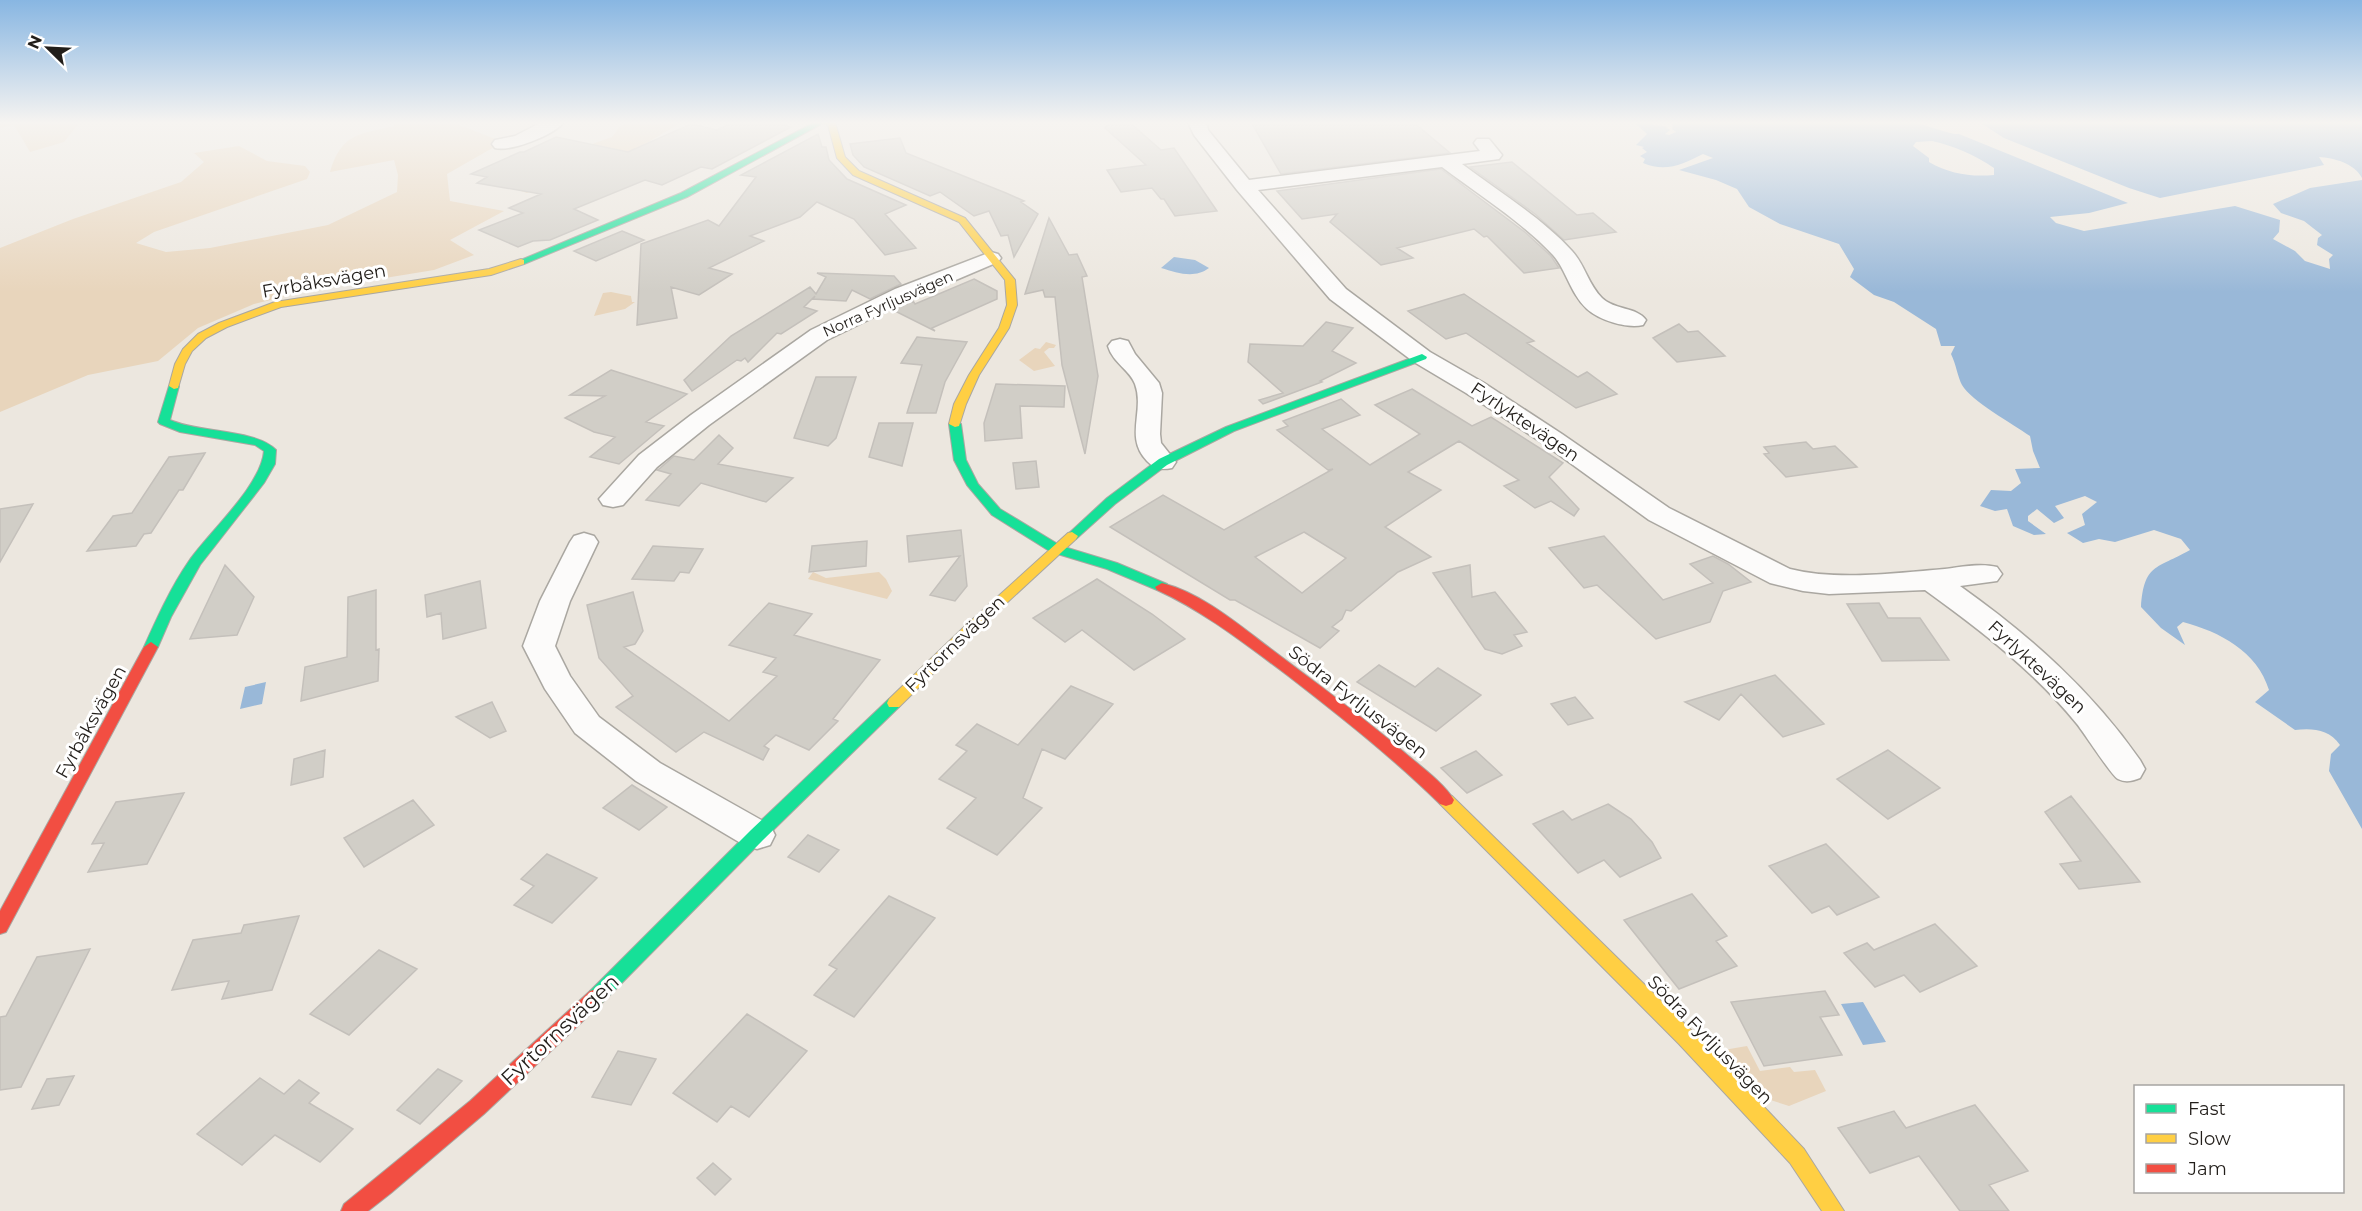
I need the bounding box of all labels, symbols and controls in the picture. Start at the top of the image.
north arrow [18,18,78,78]
text: N [23,32,46,52]
street label: Fyrbåksvägen [260,259,388,303]
street label: Norra Fyrljusvägen [820,266,956,341]
street label: Fyrlyktevägen [1466,377,1584,467]
street label: Fyrtornsvägen [901,591,1009,697]
street label: Fyrlyktevägen [1983,616,2091,718]
street label: Södra Fyrljusvägen [1284,641,1432,763]
street label: Fyrbåksvägen [51,662,131,782]
street label: Fyrtornsvägen [496,969,624,1091]
street label: Södra Fyrljusvägen [1643,971,1777,1109]
legend [2134,1085,2344,1193]
text: Fast [2188,1098,2226,1120]
text: Slow [2188,1128,2231,1150]
text: Jam [2187,1158,2227,1180]

